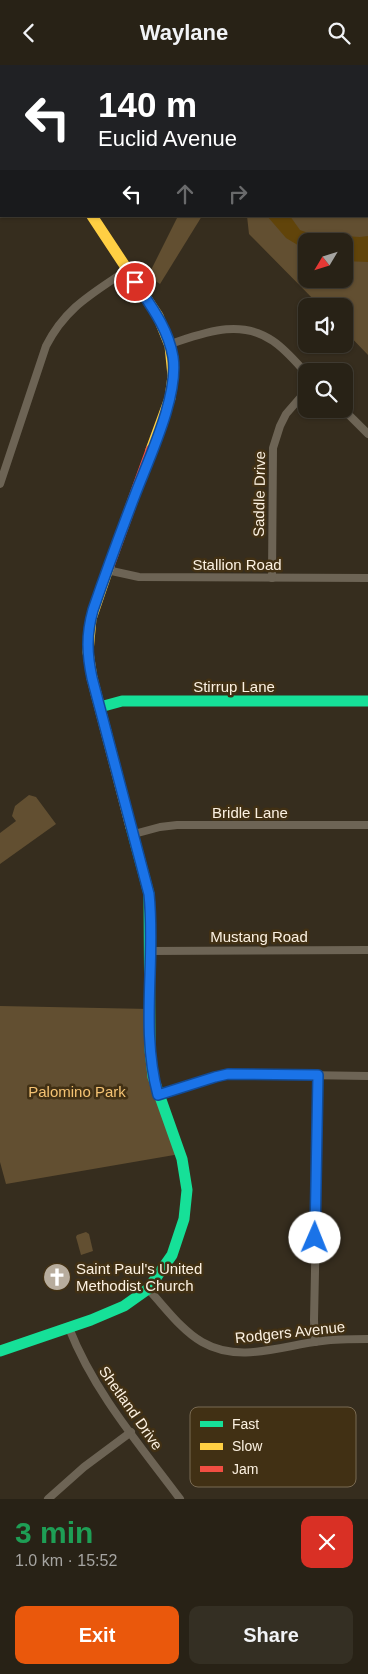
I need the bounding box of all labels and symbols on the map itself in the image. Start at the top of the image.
north arrow [298,233,352,287]
pin [114,261,156,303]
street label: Saddle Drive [250,451,268,537]
street label: Stallion Road [192,556,282,573]
street label: Stirrup Lane [193,678,275,695]
street label: Bridle Lane [212,804,288,821]
street label: Mustang Road [210,928,308,945]
park label: Palomino Park [28,1083,126,1100]
position arrow [288,1211,340,1263]
place label: Saint Paul's United Methodist Church [76,1260,202,1294]
church icon: Saint Paul's United Methodist Church [42,1262,72,1292]
street label: Rodgers Avenue [234,1318,346,1346]
street label: Shetland Drive [96,1363,166,1453]
legend [190,1407,356,1487]
text: Fast [232,1416,259,1432]
text: Slow [232,1438,263,1454]
text: Jam [232,1461,258,1477]

